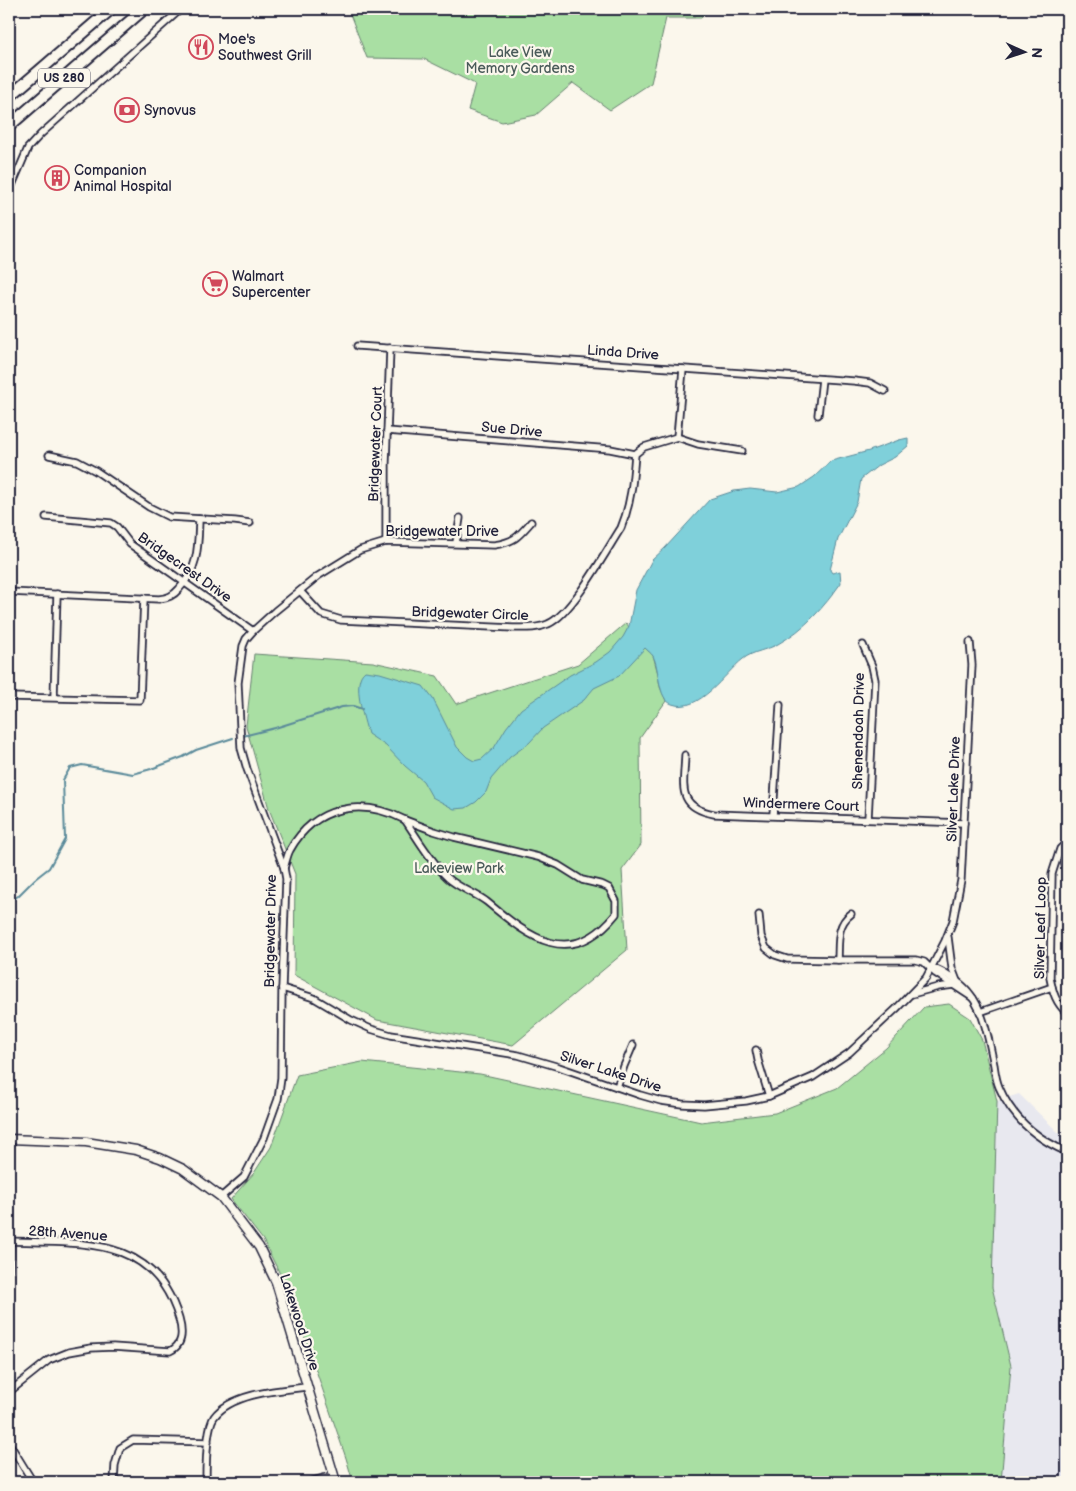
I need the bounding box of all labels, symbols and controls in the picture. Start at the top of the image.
north arrow [998,28,1048,78]
place label: Moe's Southwest Grill [218,31,312,64]
restaurant icon: Moe's Southwest Grill [188,34,214,60]
park label: Lake View Memory Gardens [465,44,575,77]
text: N [1028,47,1045,58]
road number: US 280 [38,68,90,88]
bank icon: Synovus [114,97,140,123]
place label: Synovus [144,102,196,119]
place label: Companion Animal Hospital [74,162,172,195]
building icon: Companion Animal Hospital [44,165,70,191]
place label: Walmart Supercenter [232,268,311,301]
supermarket icon: Walmart Supercenter [202,271,228,297]
street label: Linda Drive [587,342,659,363]
street label: Bridgewater Court [365,385,386,502]
street label: Sue Drive [481,418,543,441]
street label: Bridgewater Drive [385,523,499,540]
street label: Bridgecrest Drive [134,529,235,606]
street label: Bridgewater Circle [411,603,529,624]
street label: Shenendoah Drive [849,672,868,790]
street label: Silver Lake Drive [943,736,964,842]
street label: Windermere Court [742,794,860,815]
park label: Lakeview Park [414,860,504,877]
street label: Bridgewater Drive [261,874,280,988]
street label: Silver Leaf Loop [1031,877,1050,979]
street label: Silver Lake Drive [558,1047,664,1096]
street label: 28th Avenue [28,1222,108,1245]
street label: Lakewood Drive [276,1272,323,1373]

